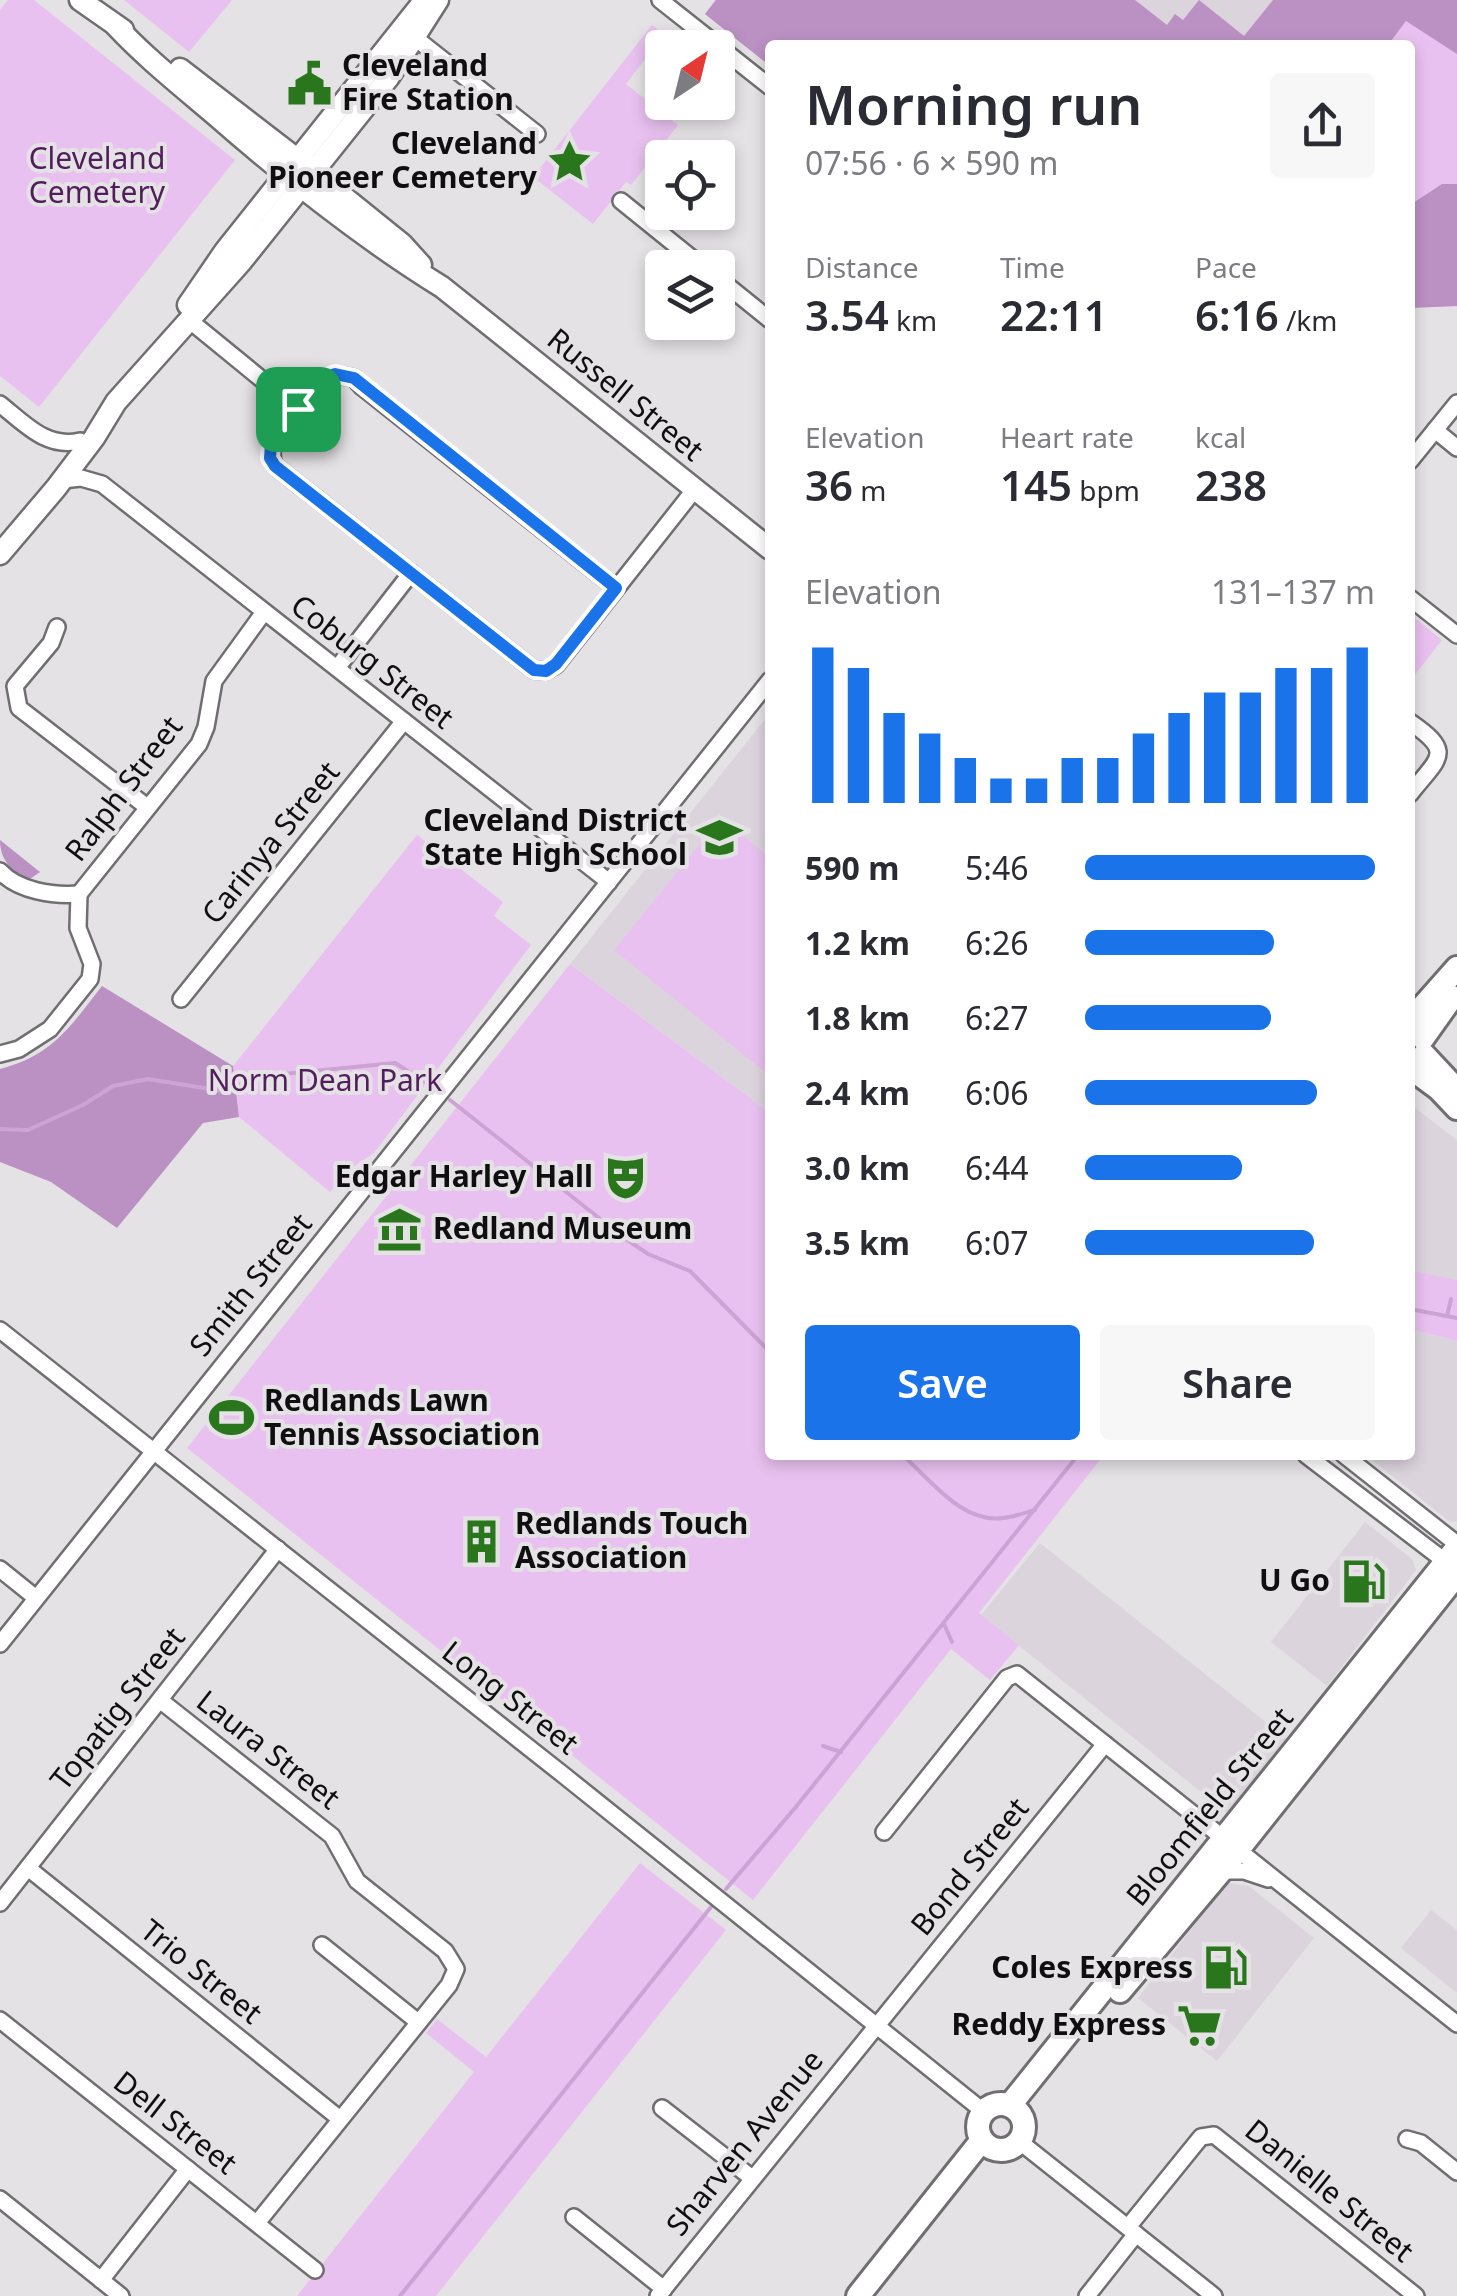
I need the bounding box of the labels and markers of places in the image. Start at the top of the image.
place label: Cleveland Fire Station [342,44,514,119]
public building icon: Cleveland Fire Station [285,59,333,107]
place label: Cleveland Pioneer Cemetery [268,122,538,197]
place icon: Cleveland Pioneer Cemetery [546,137,594,185]
pin [256,367,341,452]
place label: Cleveland District State High School [423,799,687,874]
school or university icon: Cleveland District State High School [696,814,744,862]
theatre icon: Edgar Harley Hall [602,1153,650,1201]
place label: Edgar Harley Hall [335,1155,593,1196]
museum icon: Redland Museum [376,1205,424,1253]
place label: Redland Museum [433,1207,692,1248]
place label: Redlands Lawn Tennis Association [264,1379,540,1454]
sports icon: Redlands Lawn Tennis Association [207,1394,255,1442]
place label: Redlands Touch Association [515,1502,748,1577]
building icon: Redlands Touch Association [458,1517,506,1565]
fuel station icon: U Go [1339,1557,1387,1605]
place label: U Go [1259,1559,1330,1600]
fuel station icon: Coles Express [1202,1944,1250,1992]
place label: Coles Express [991,1946,1193,1987]
supermarket icon: Reddy Express [1175,2001,1223,2049]
place label: Reddy Express [952,2003,1166,2044]

